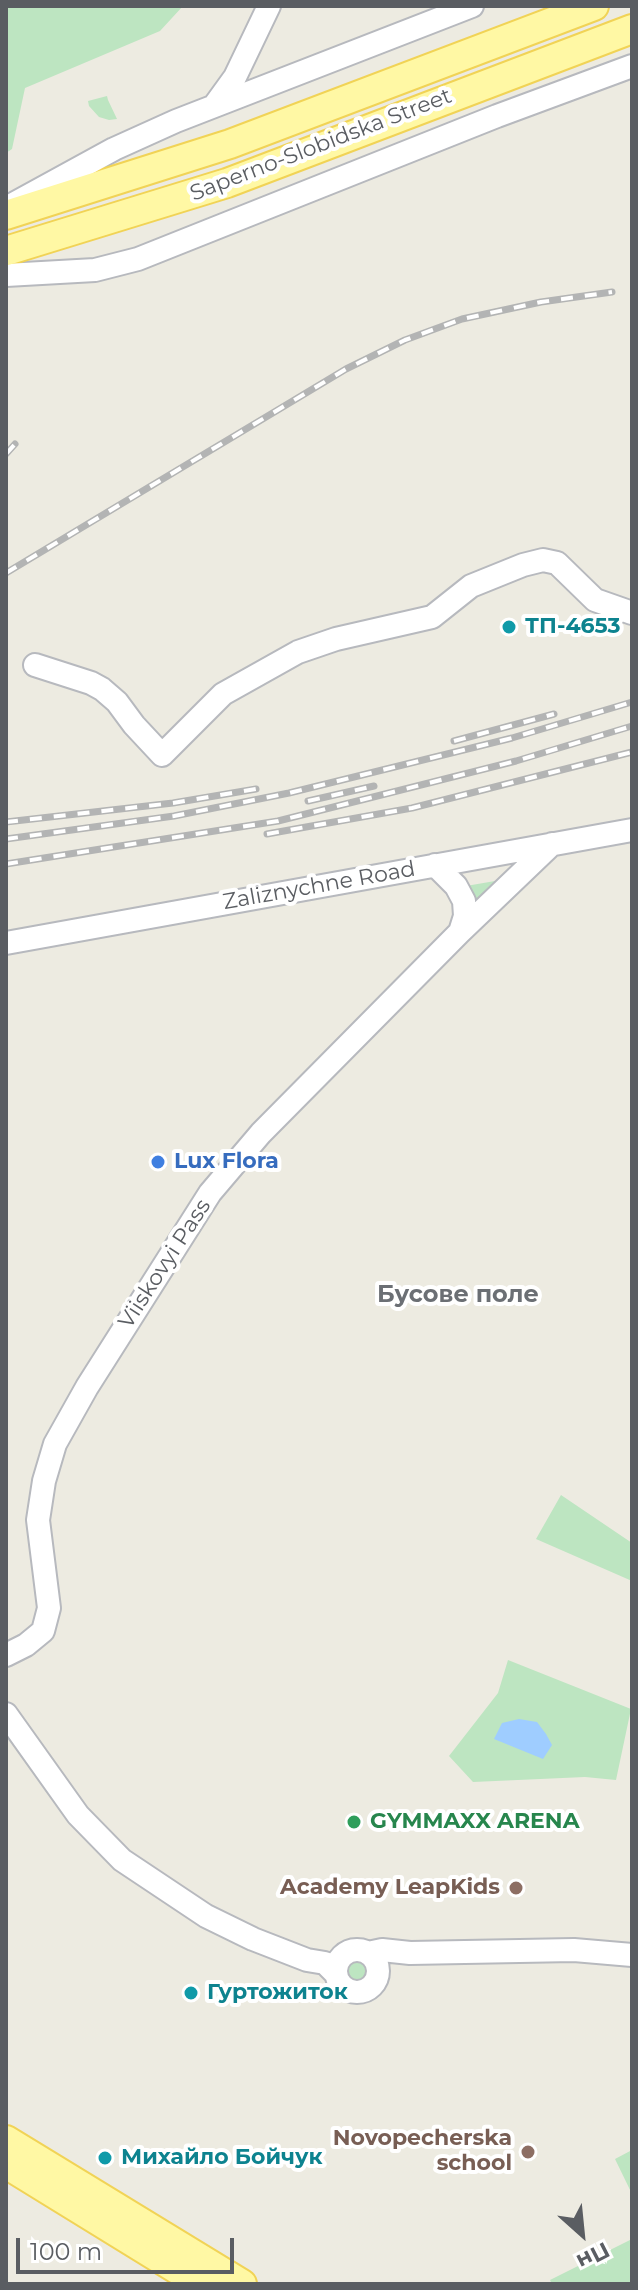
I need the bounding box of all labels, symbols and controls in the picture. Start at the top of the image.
street label: Saperno-Slobidska Street [186,83,456,207]
place label: ТП-4653 [525,614,621,640]
marker: ТП-4653 [500,618,518,636]
street label: Zaliznychne Road [221,856,417,916]
place label: Lux Flora [174,1149,279,1175]
marker: Lux Flora [149,1153,167,1171]
street label: Viiskovyi Pass [113,1194,217,1334]
district label: Бусове поле [377,1281,539,1309]
place label: GYMMAXX ARENA [370,1809,579,1835]
marker: GYMMAXX ARENA [345,1813,363,1831]
place label: Academy LeapKids [280,1875,500,1901]
marker: Academy LeapKids [507,1879,525,1897]
place label: Гуртожиток [207,1980,348,2006]
marker: Гуртожиток [182,1984,200,2002]
place label: Novopecherska school [333,2126,512,2178]
marker: Novopecherska school [519,2143,537,2161]
place label: Михайло Бойчук [121,2145,323,2171]
marker: Михайло Бойчук [96,2149,114,2167]
north arrow [542,2194,622,2274]
scale bar [20,2222,238,2272]
text: Пн [572,2236,614,2275]
text: 100 m [30,2237,102,2266]

